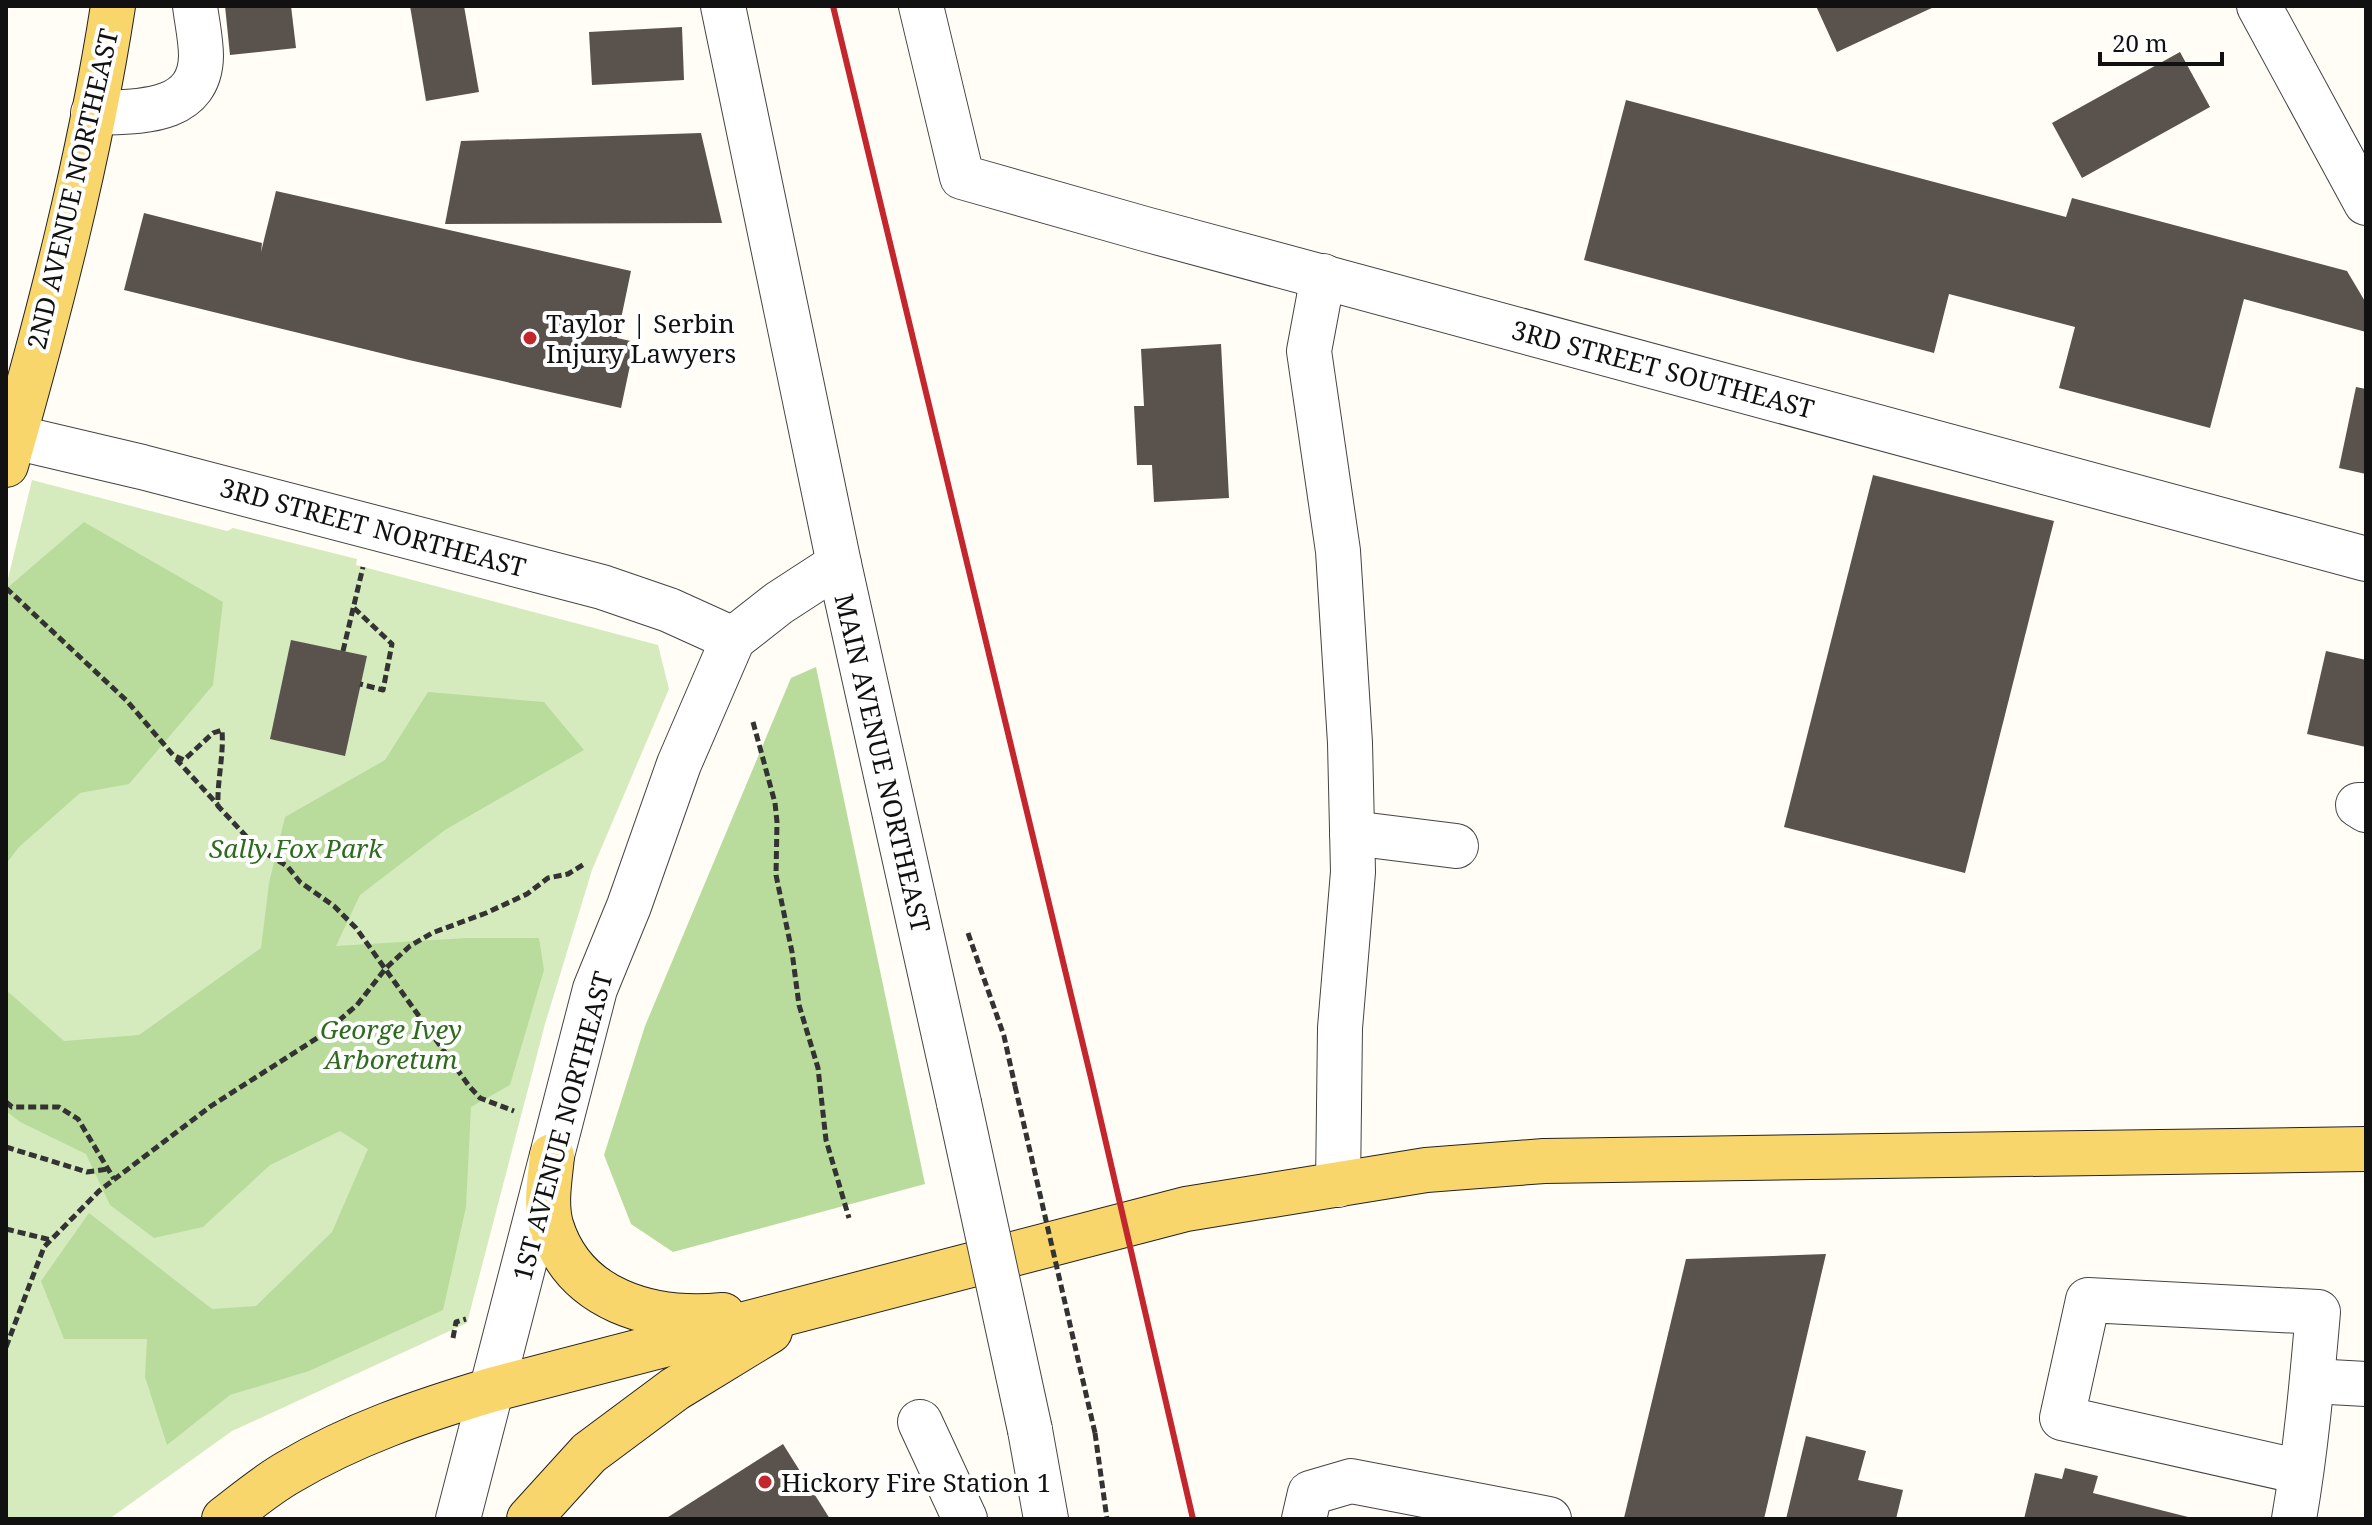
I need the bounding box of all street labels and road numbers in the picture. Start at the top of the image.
street label: 2ND AVENUE NORTHEAST [18,25,126,353]
street label: 3RD STREET SOUTHEAST [1508,311,1818,427]
street label: 3RD STREET NORTHEAST [216,469,530,585]
street label: MAIN AVENUE NORTHEAST [826,590,940,936]
street label: 1ST AVENUE NORTHEAST [503,967,621,1285]

